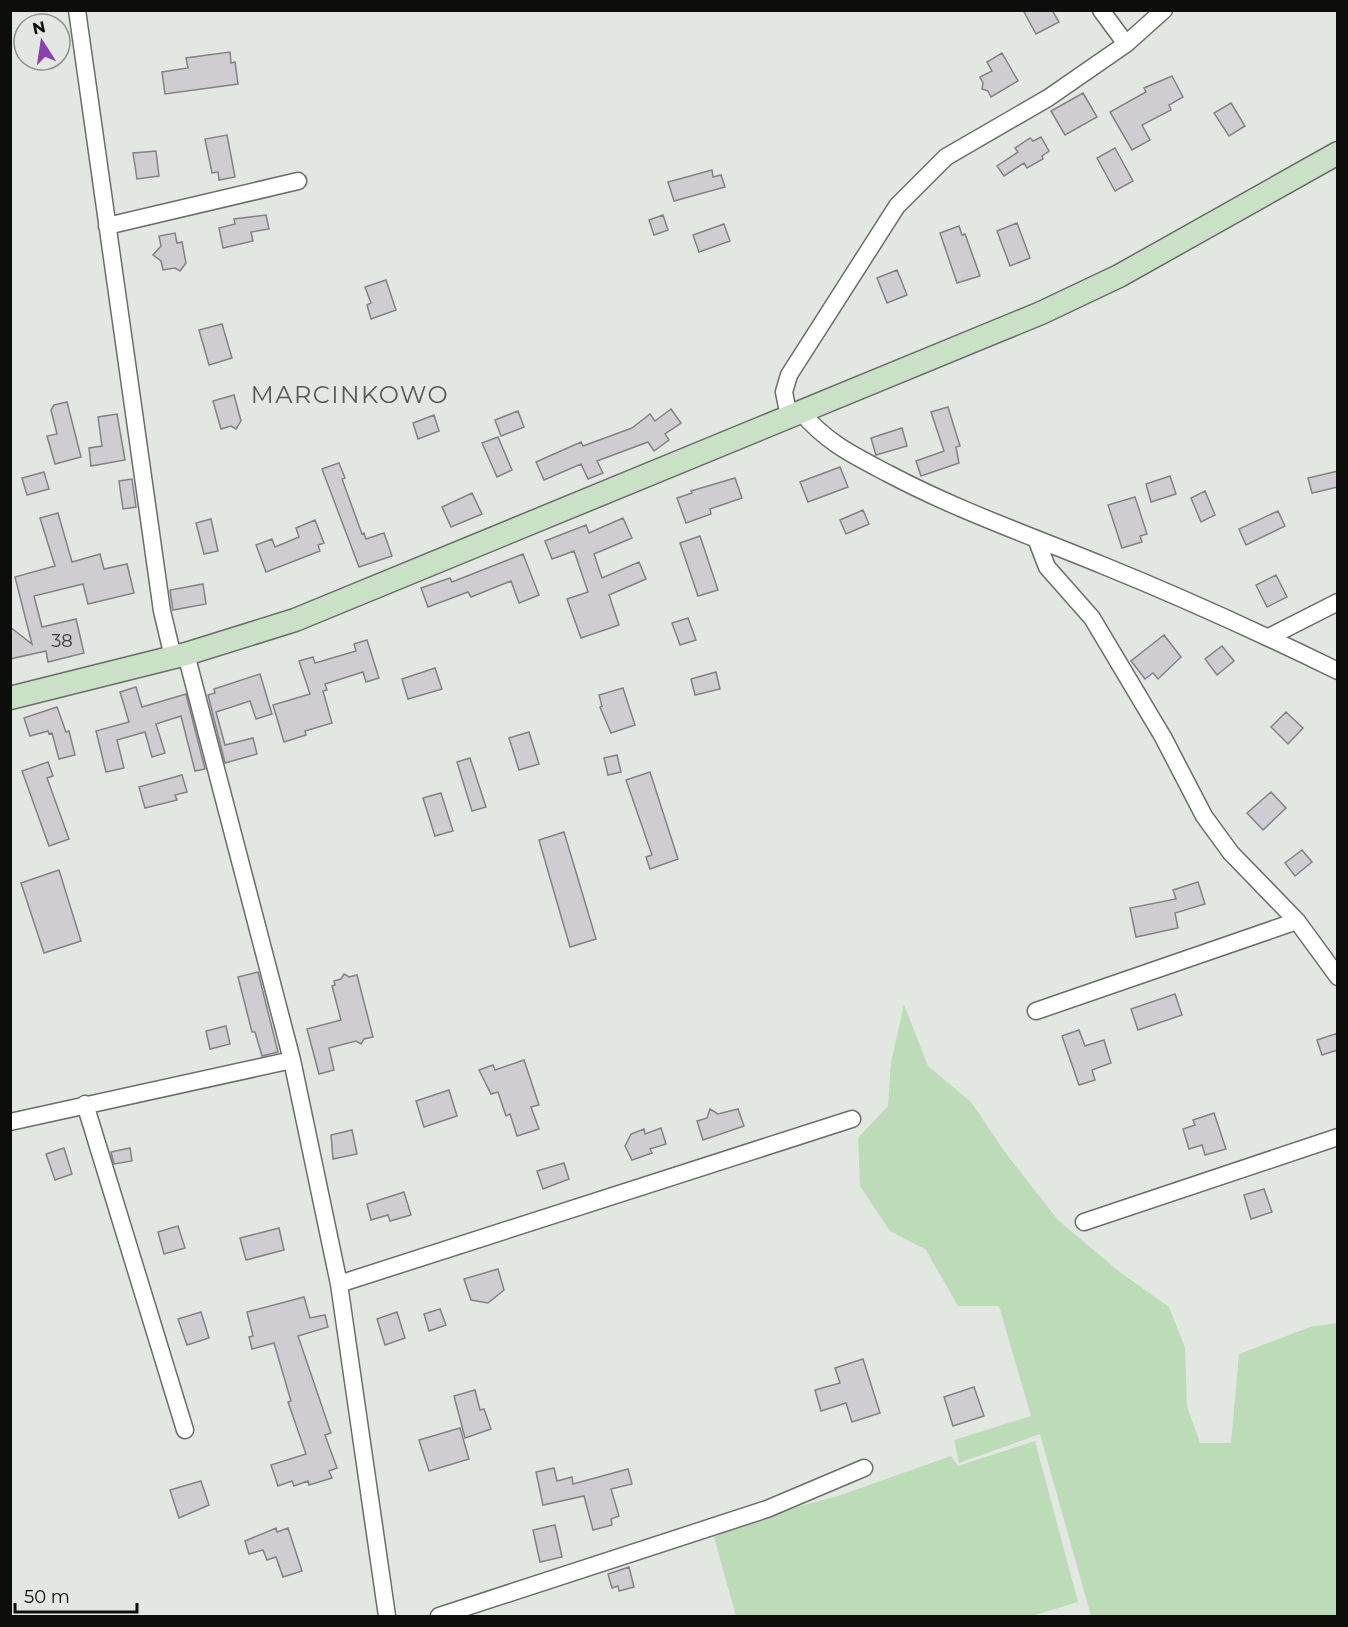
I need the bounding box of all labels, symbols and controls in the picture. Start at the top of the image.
north arrow [12,12,72,72]
text: N [31,17,47,38]
district label: MARCINKOWO [251,380,449,409]
house number: 38 [51,630,73,652]
scale bar [15,1576,136,1614]
text: 50 m [24,1586,70,1608]

